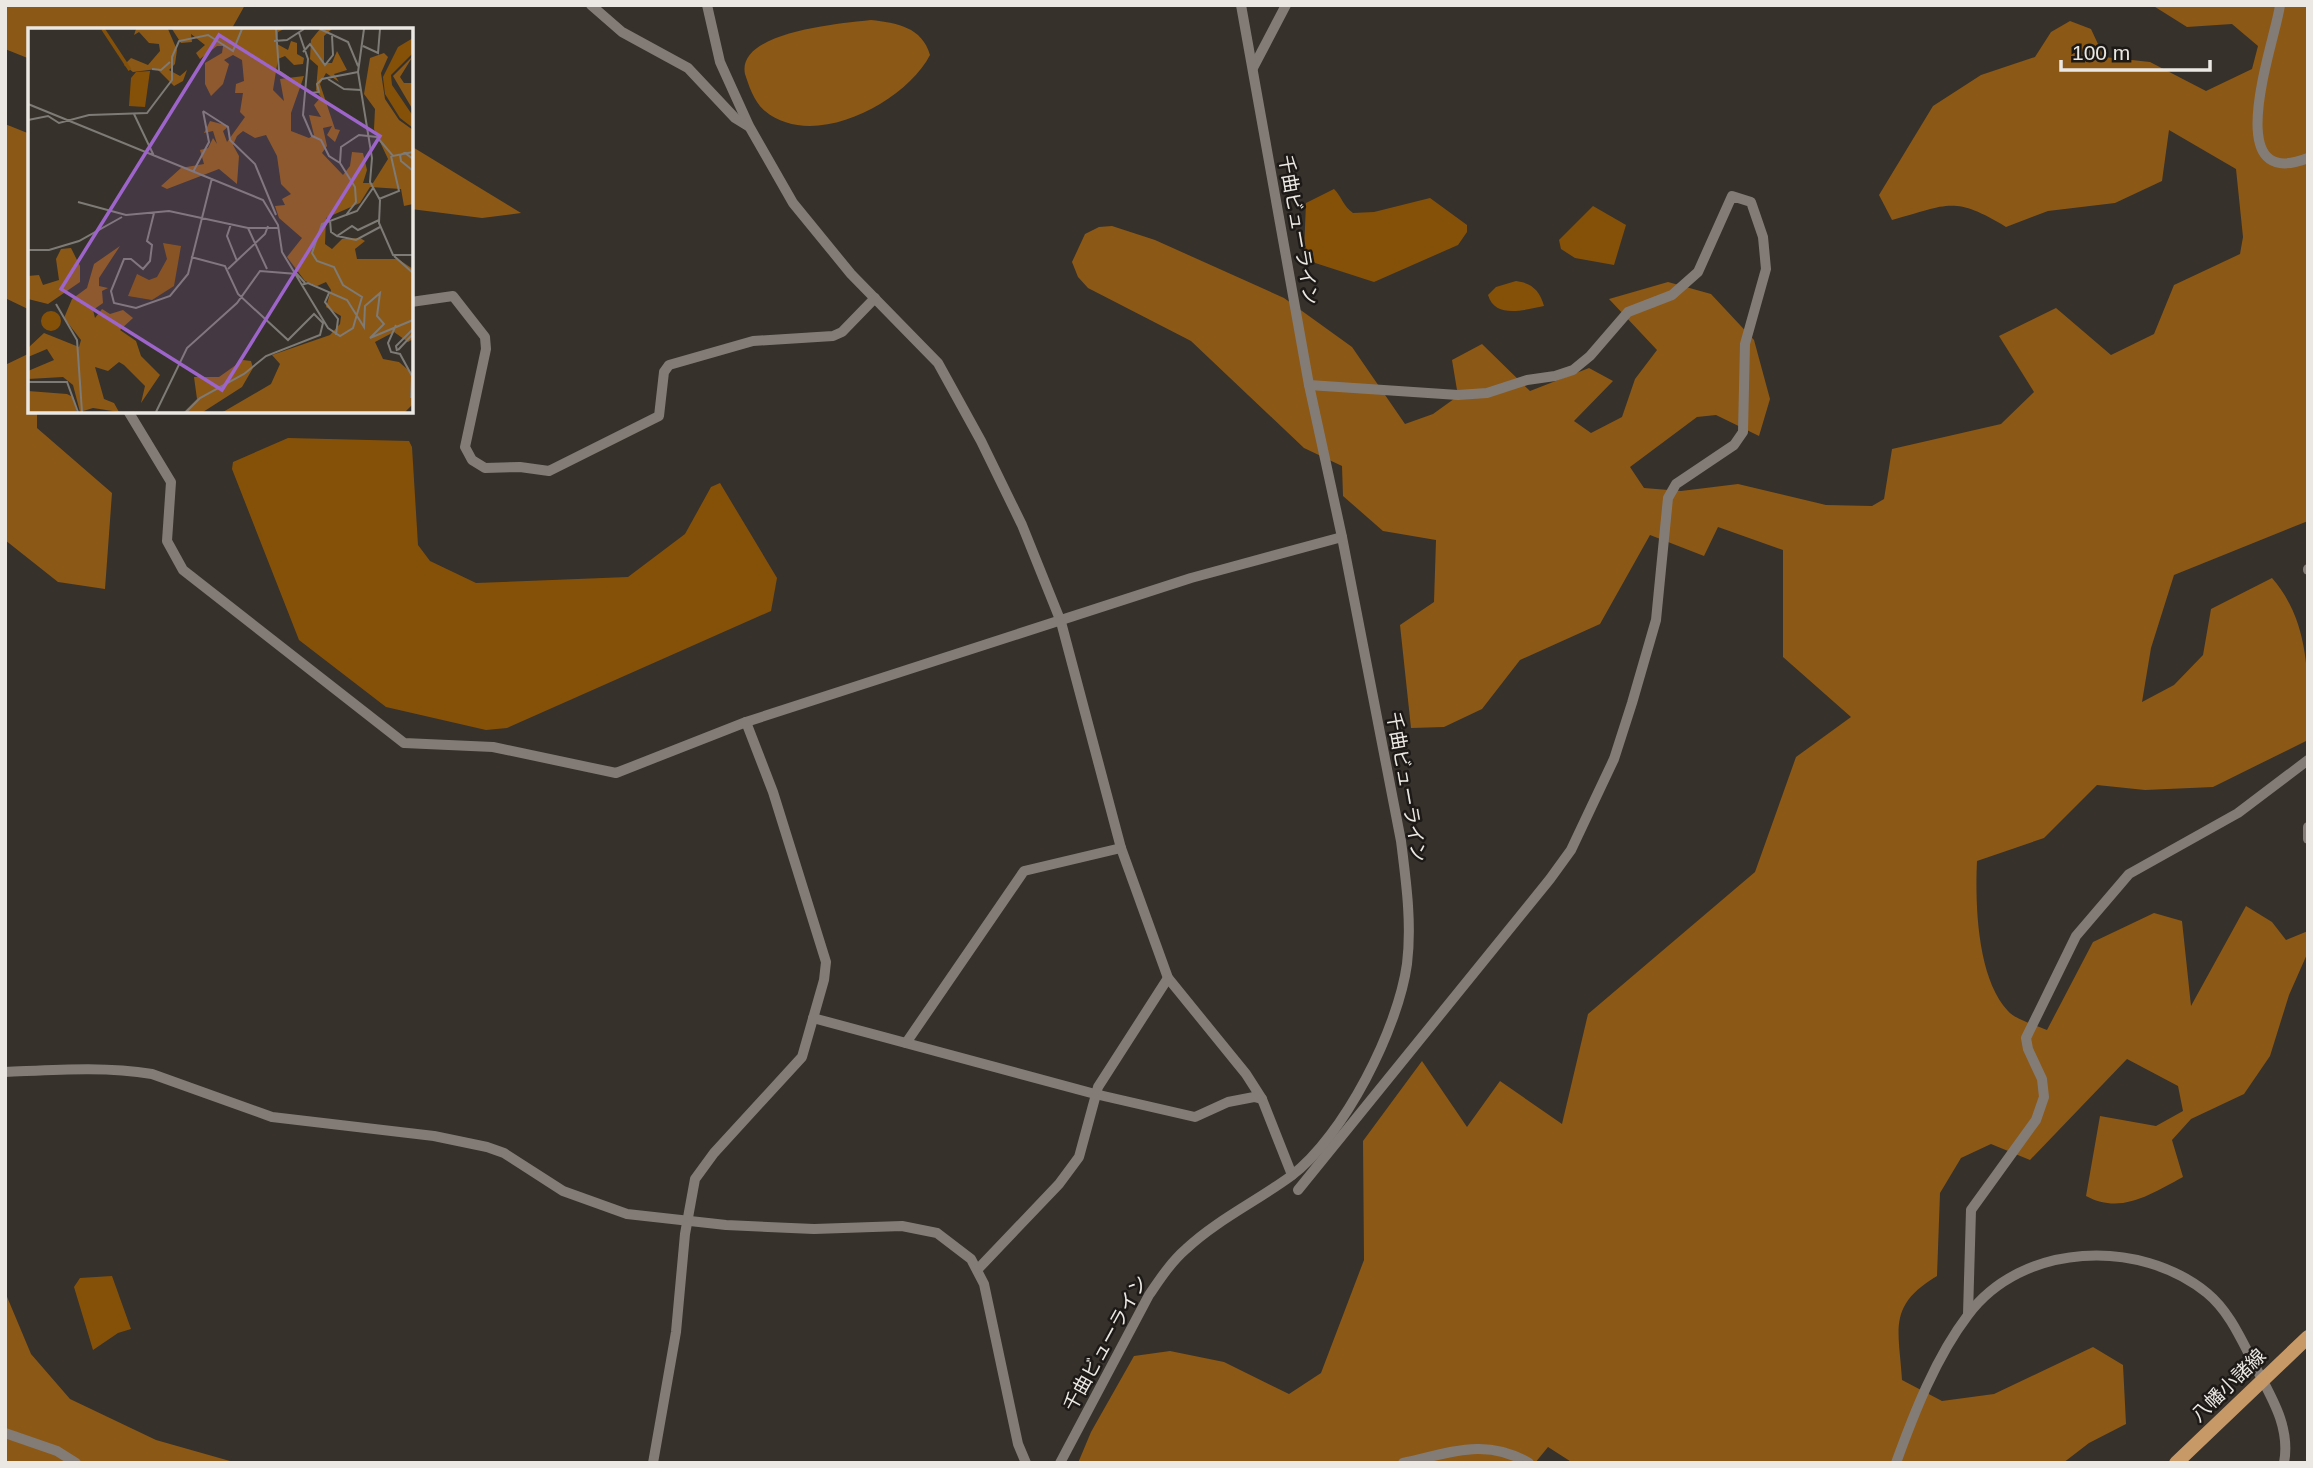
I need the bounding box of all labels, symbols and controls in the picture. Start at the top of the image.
inset map [28,28,413,413]
scale bar [2061,28,2210,72]
text: 100 m [2072,41,2130,64]
street label: 千曲ビューライン [1275,153,1322,307]
street label: 千曲ビューライン [1383,710,1430,864]
street label: 千曲ビューライン [1059,1272,1151,1415]
street label: 八幡小諸線 [2187,1345,2270,1426]

